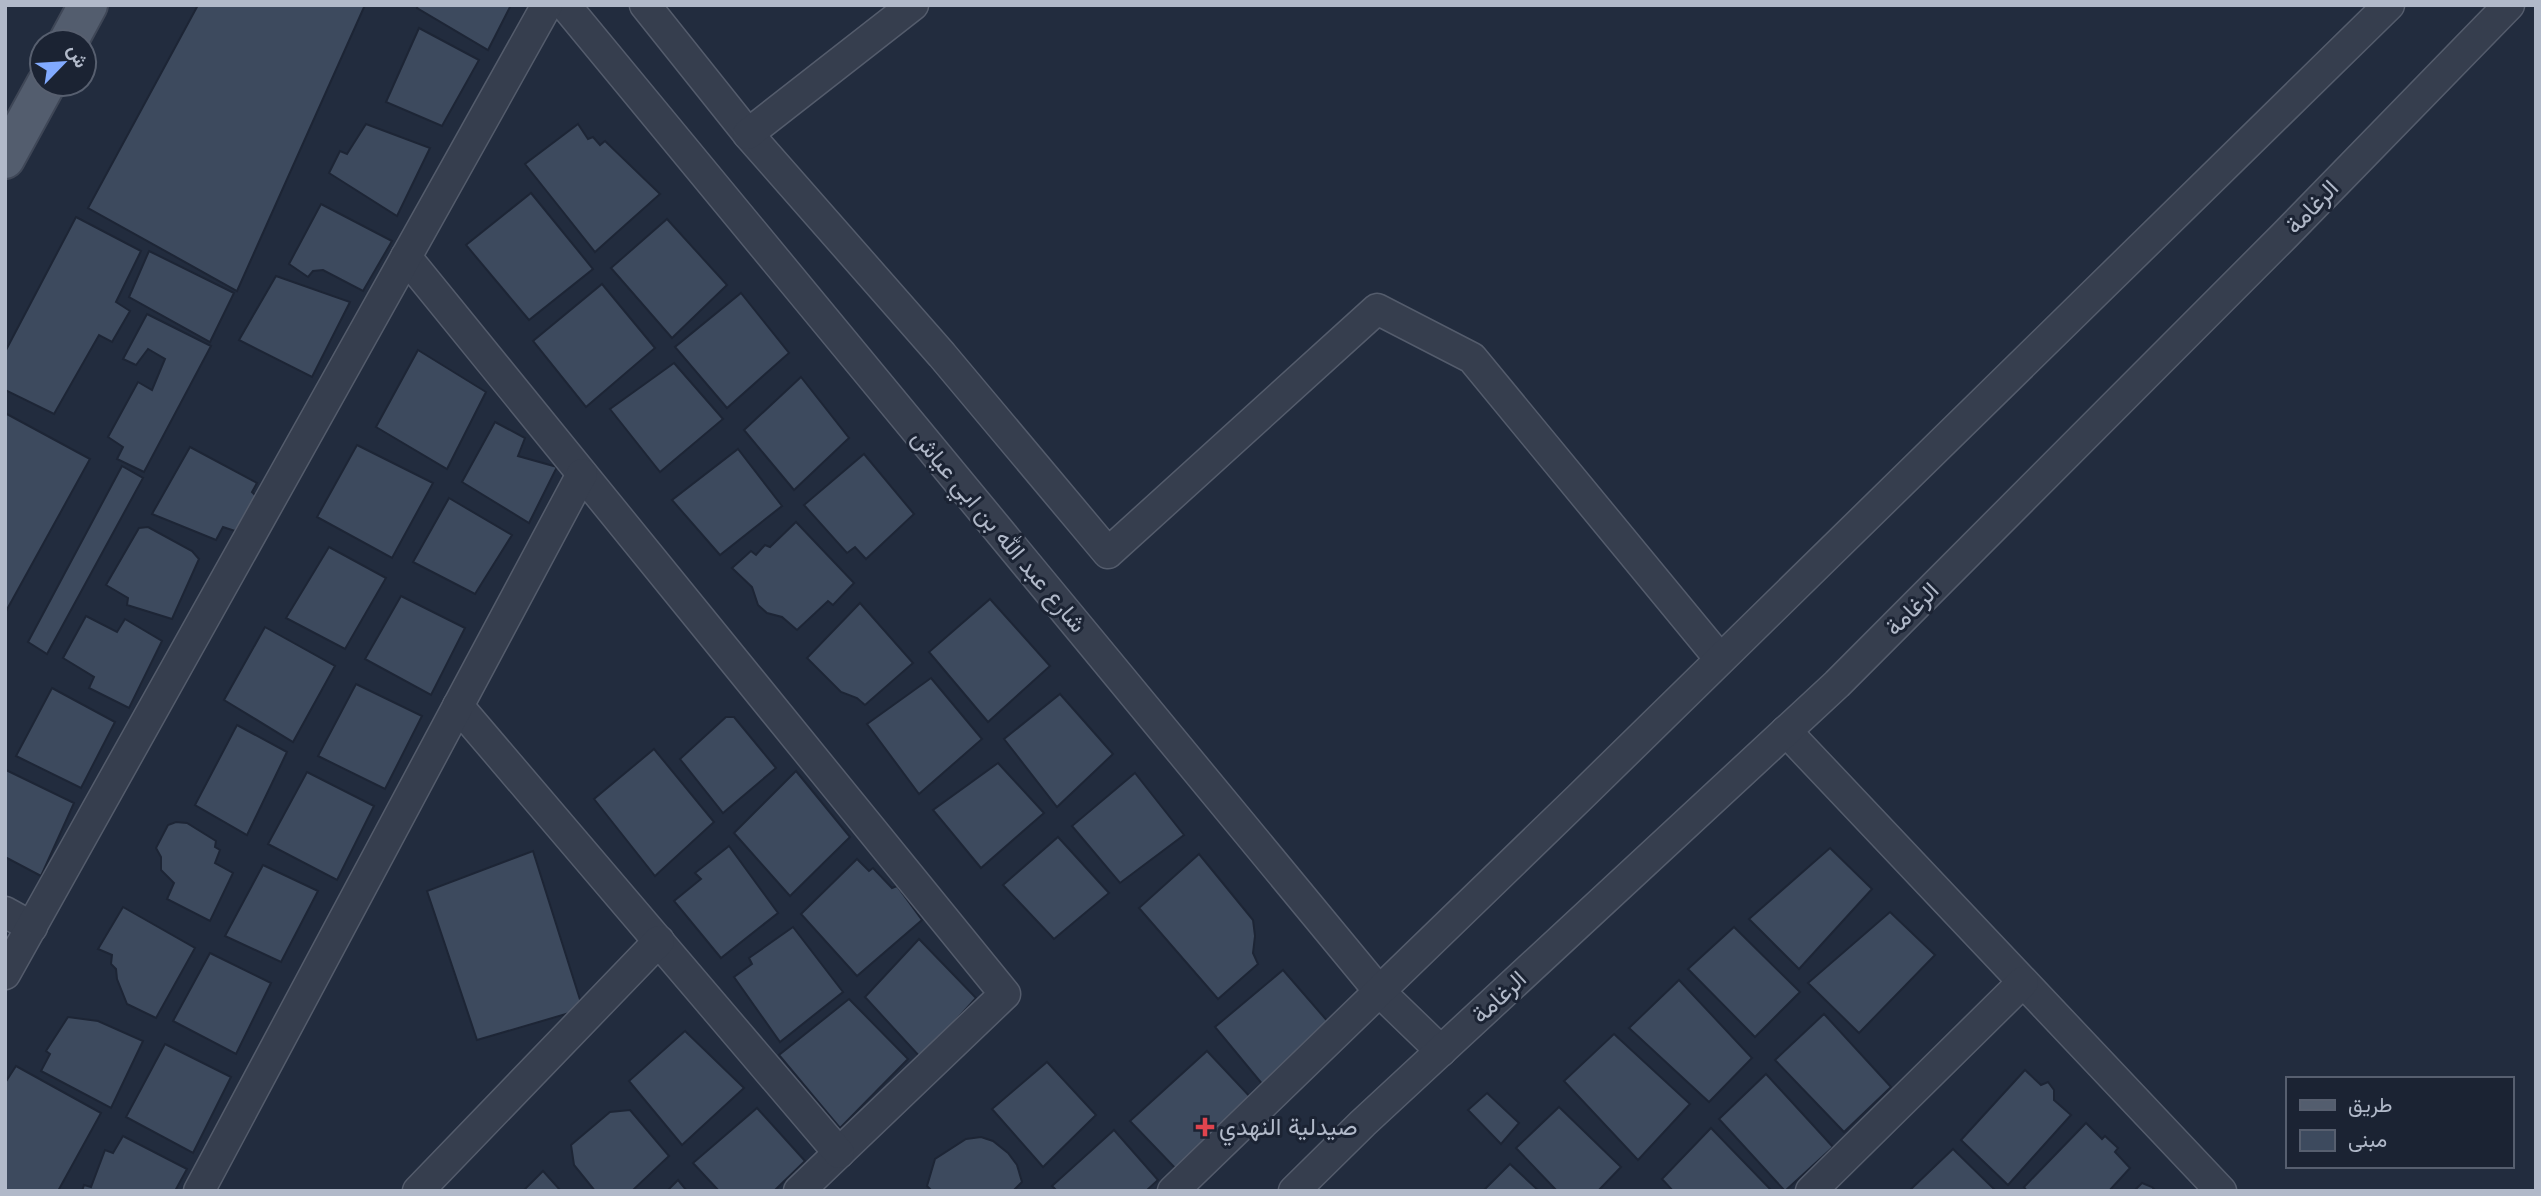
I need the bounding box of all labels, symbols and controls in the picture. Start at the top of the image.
north arrow [28,28,98,98]
text: ش [63,41,92,71]
street label: الرغامة [2280,174,2345,240]
street label: شارع عبد الله بن ابي عياش [902,424,1092,641]
street label: الرغامة [1880,577,1945,642]
street label: الرغامة [1466,965,1533,1030]
legend [2286,1077,2513,1168]
text: طريق [2348,1093,2393,1118]
place label: صيدلية النهدي [1219,1113,1358,1146]
marker: صيدلية النهدي [1197,1119,1213,1135]
text: مبنى [2348,1128,2387,1152]

